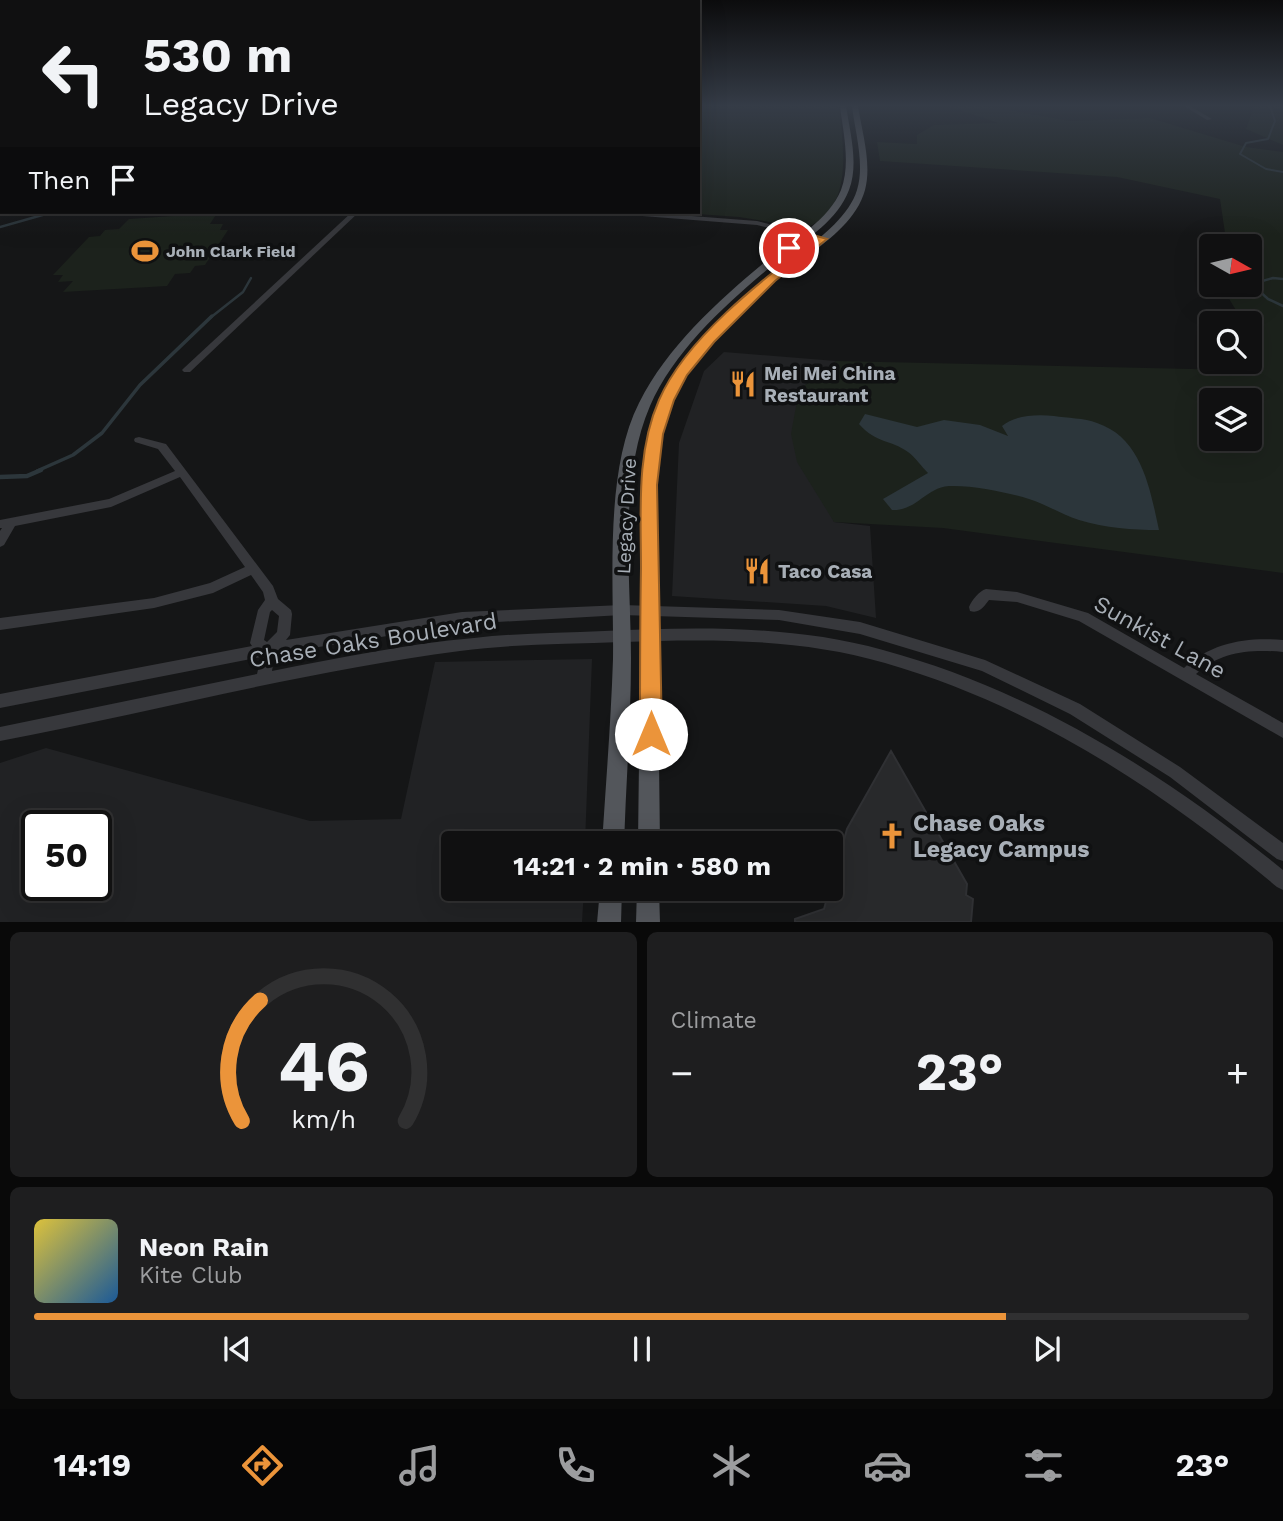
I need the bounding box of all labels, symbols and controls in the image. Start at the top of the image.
text: 530 m [143,26,292,84]
icon: left [28,28,119,119]
text: Legacy Drive [143,85,339,123]
icon: arrive [104,161,142,199]
text: Then [28,165,90,195]
pin [759,218,819,278]
icon: arrive [770,229,808,267]
north arrow [1199,234,1262,298]
map controls [1199,234,1262,451]
sports icon: John Clark Field [130,236,160,266]
place label: John Clark Field [166,242,296,261]
button: search [1199,311,1262,374]
place label: Mei Mei China Restaurant [764,362,895,407]
restaurant icon: Mei Mei China Restaurant [728,369,758,399]
button: layers [1199,388,1262,451]
street label: Legacy Drive [612,457,641,575]
restaurant icon: Taco Casa [742,556,772,586]
place label: Taco Casa [778,560,872,583]
street label: Sunkist Lane [1089,590,1230,685]
street label: Chase Oaks Boulevard [247,608,499,673]
position arrow [614,697,688,771]
speed limit sign: 50 [21,810,112,901]
place label: Chase Oaks Legacy Campus [913,810,1090,863]
church icon: Chase Oaks Legacy Campus [877,821,907,851]
text: 14:21 · 2 min · 580 m [513,851,771,881]
text: Climate [671,1007,757,1034]
text: 46 [277,1023,369,1109]
text: 23° [916,1042,1004,1103]
text: − [671,1051,693,1095]
text: + [1226,1051,1249,1095]
text: km/h [291,1104,355,1133]
text: Neon Rain [139,1232,269,1262]
text: Kite Club [139,1262,242,1289]
icon: previous [218,1330,256,1368]
icon: pause [623,1330,661,1368]
icon: next [1028,1330,1066,1368]
icon: directions [238,1441,287,1490]
icon: music [395,1441,444,1490]
icon: phone [551,1441,600,1490]
icon: climate [707,1441,756,1490]
icon: car [863,1441,912,1490]
icon: filters [1019,1441,1068,1490]
text: 14:19 [54,1446,131,1484]
text: 23° [1175,1446,1229,1484]

